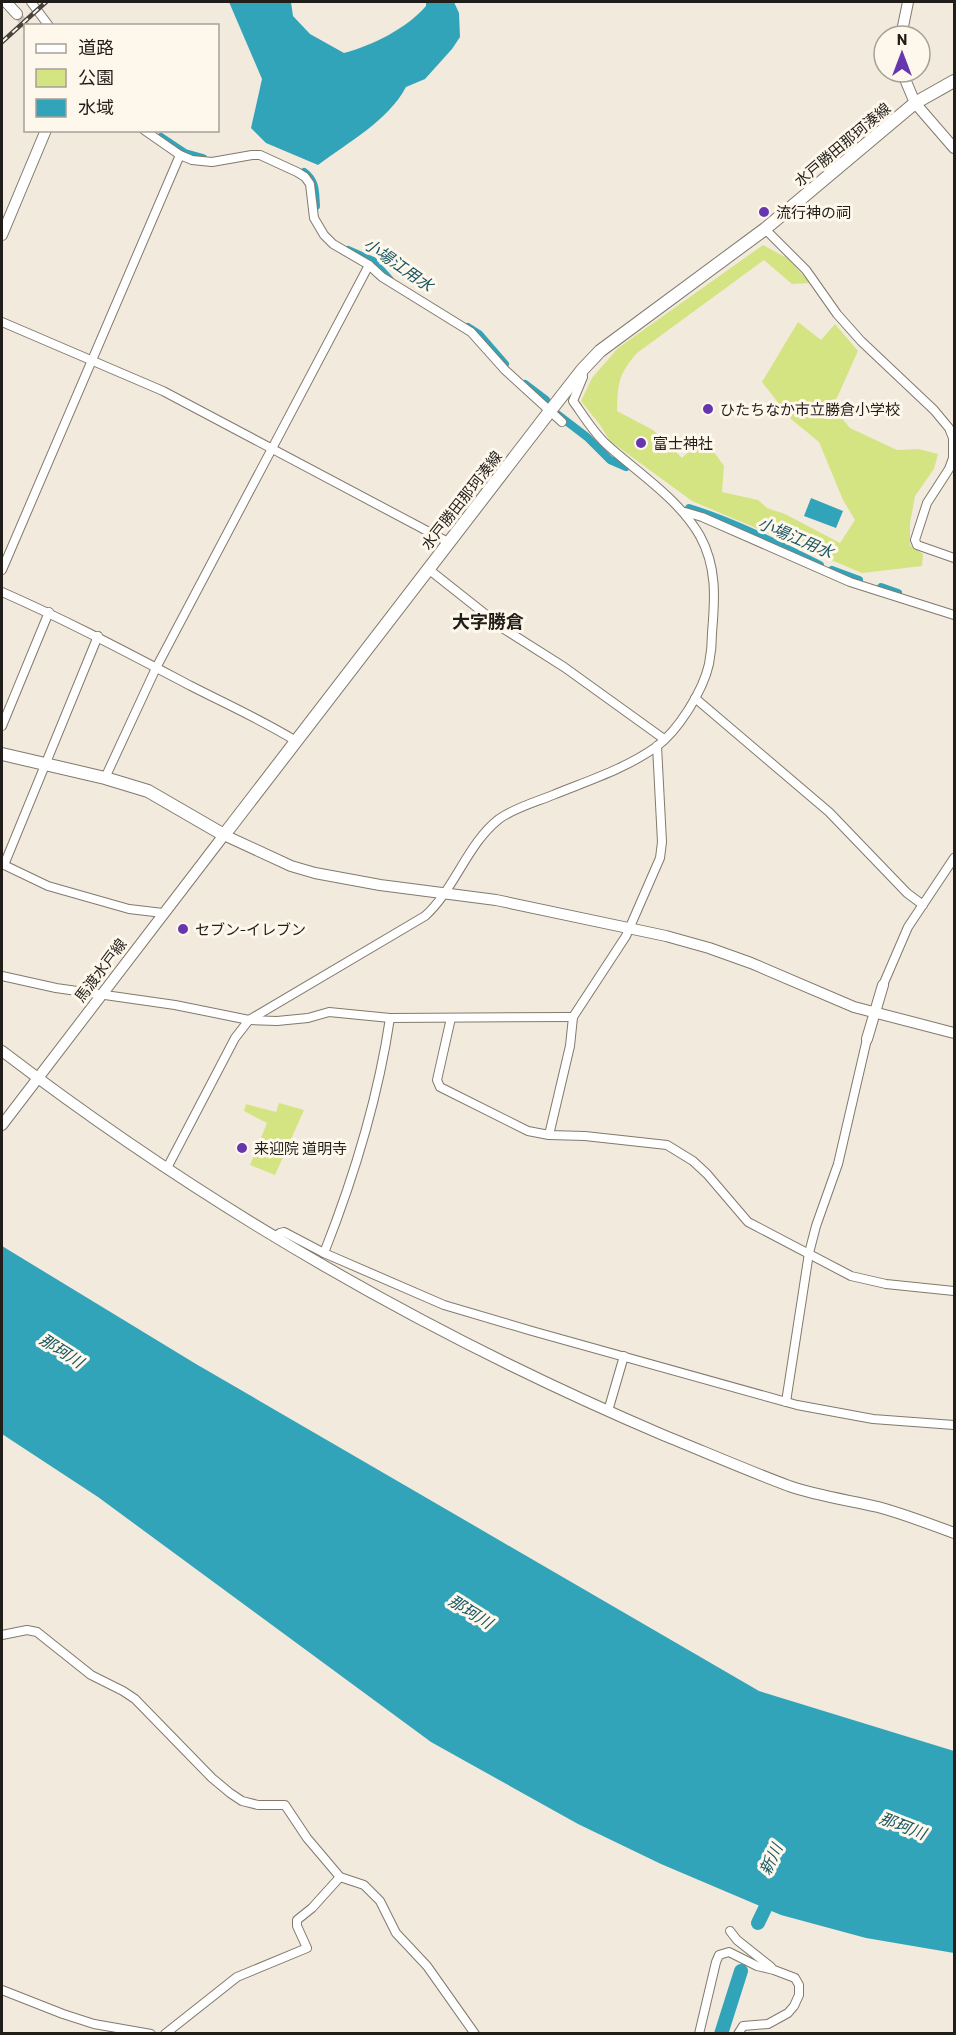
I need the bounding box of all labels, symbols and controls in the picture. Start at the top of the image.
legend [24,24,219,132]
north arrow [872,24,932,84]
text: N [897,29,907,48]
text: 道路 [78,36,114,58]
text: 公園 [78,66,114,88]
text: 水域 [78,96,114,118]
street label: 水戸勝田那珂湊線 [790,99,894,189]
place label: 流行神の祠 [776,203,851,221]
marker: 流行神の祠 [757,205,771,219]
water label: 小場江用水 [361,233,439,296]
place label: ひたちなか市立勝倉小学校 [720,400,900,418]
marker: ひたちなか市立勝倉小学校 [701,402,715,416]
place label: 富士神社 [653,434,713,452]
marker: 富士神社 [634,436,648,450]
street label: 水戸勝田那珂湊線 [417,447,505,553]
water label: 小場江用水 [755,513,838,562]
district label: 大字勝倉 [452,610,524,632]
place label: セブン-イレブン [195,920,306,938]
marker: セブン-イレブン [176,922,190,936]
street label: 馬渡水戸線 [70,935,130,1005]
place label: 来迎院 道明寺 [254,1139,347,1157]
marker: 来迎院 道明寺 [235,1141,249,1155]
water label: 那珂川 [37,1329,89,1372]
water label: 那珂川 [446,1590,498,1633]
water label: 那珂川 [877,1808,931,1843]
water label: 新川 [755,1839,786,1878]

